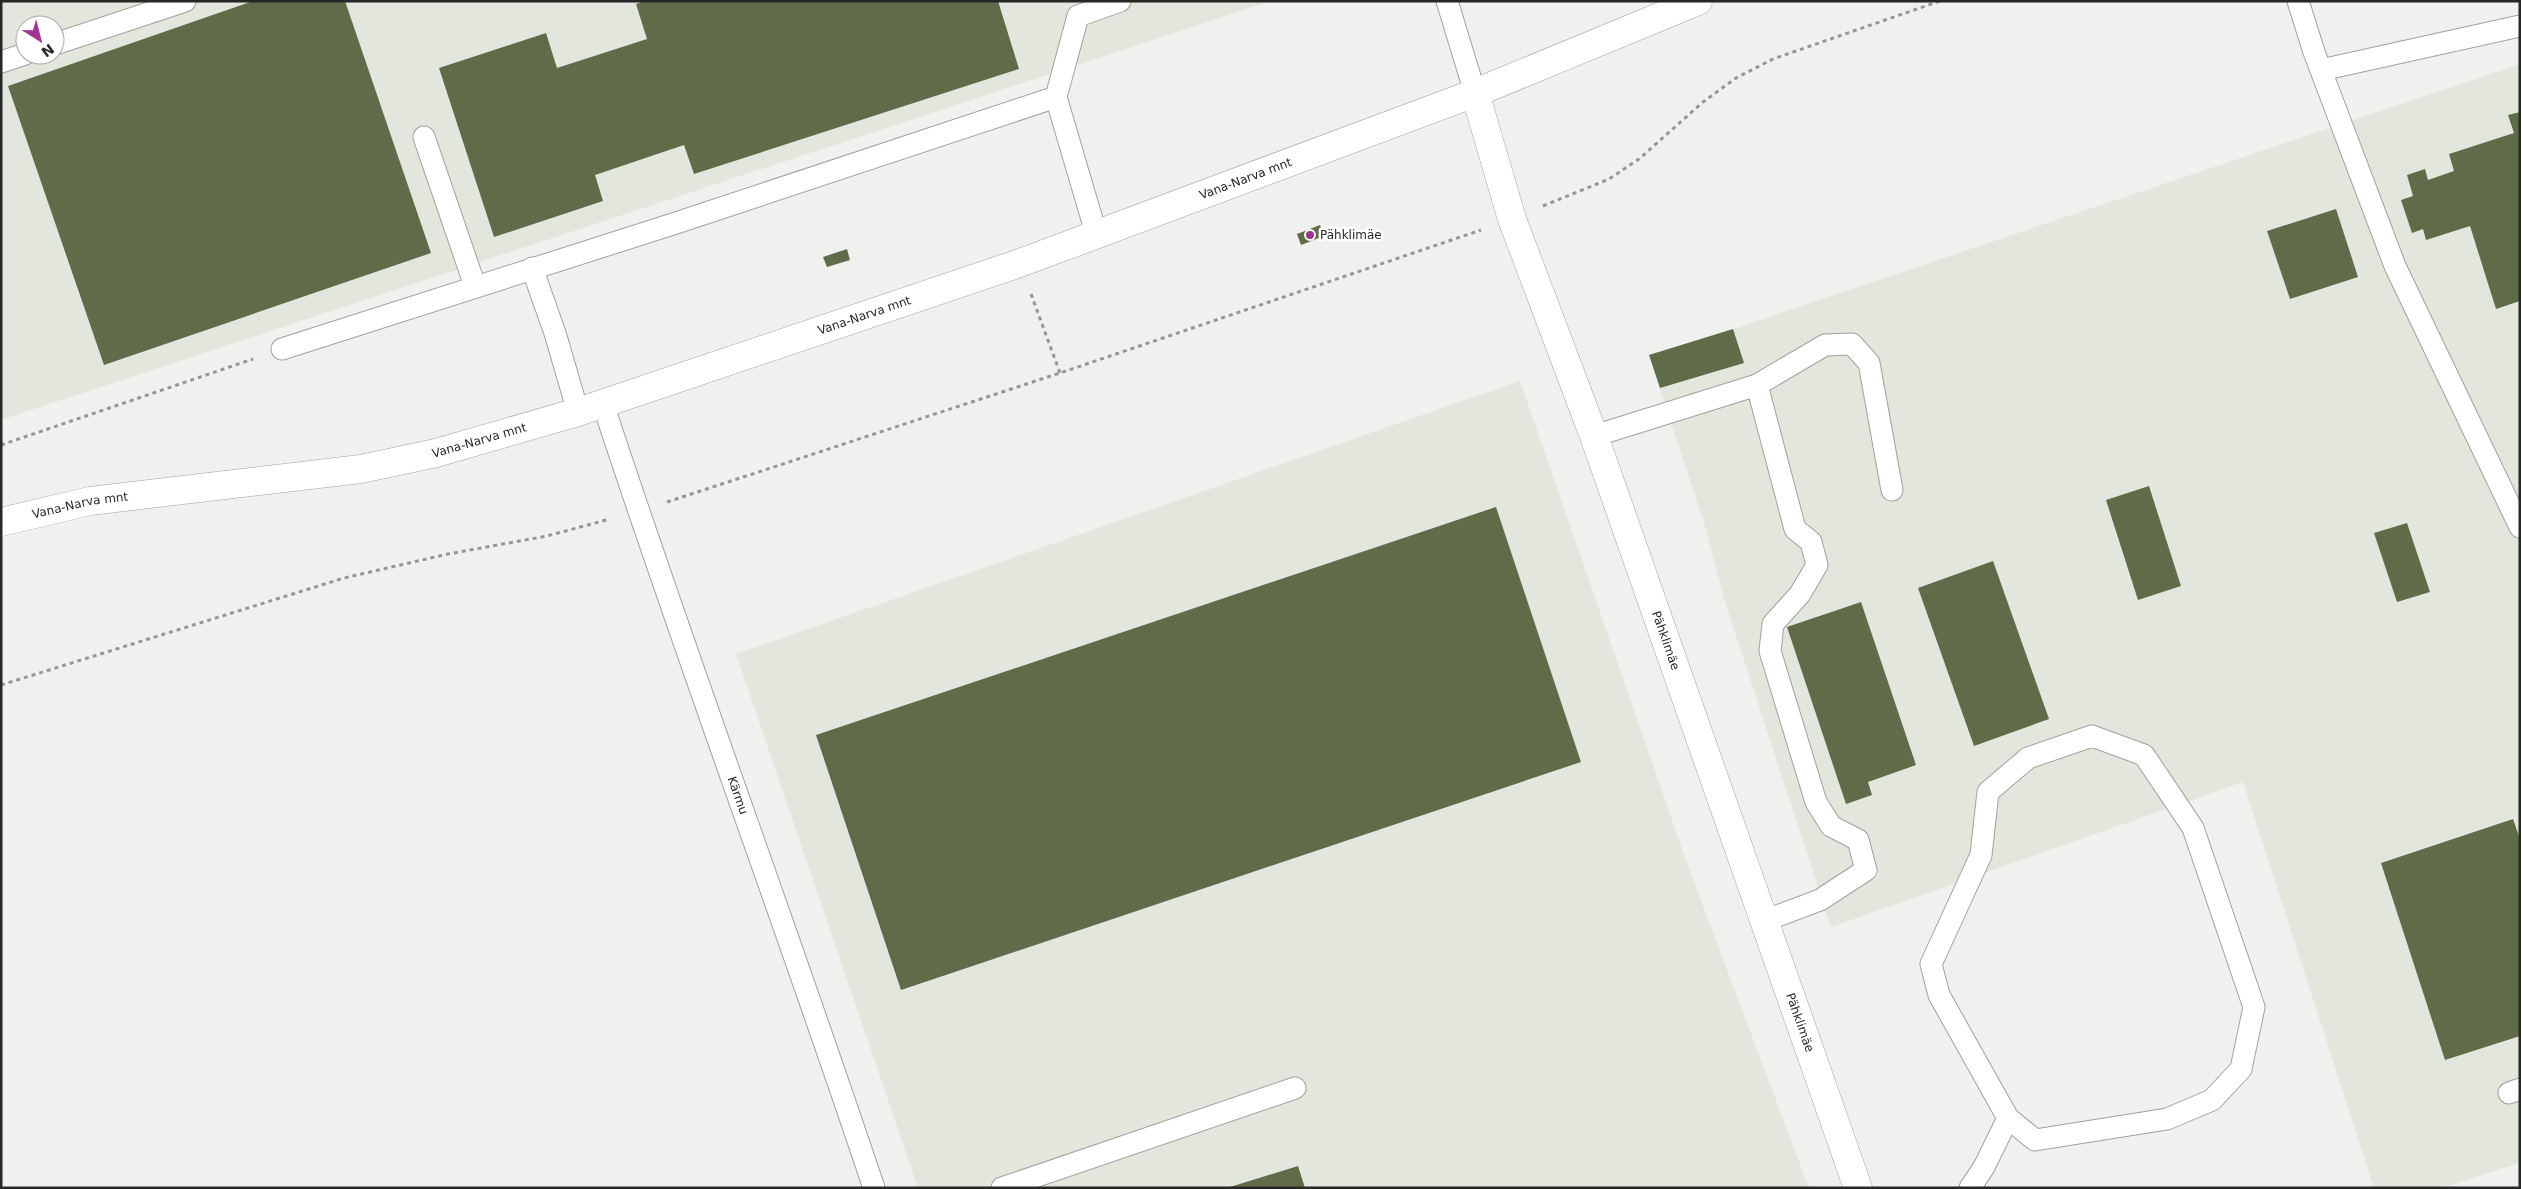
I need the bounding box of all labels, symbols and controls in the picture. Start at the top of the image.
north arrow [15,15,65,65]
text: N [38,41,57,60]
street label: Vana-Narva mnt [1197,155,1294,202]
place label: Pähklimäe [1320,228,1382,242]
marker: Pähklimäe [1304,229,1316,241]
street label: Vana-Narva mnt [816,293,913,338]
street label: Vana-Narva mnt [431,420,528,461]
street label: Vana-Narva mnt [31,490,129,521]
street label: Pähklimäe [1649,609,1683,672]
street label: Kärmu [725,775,751,816]
street label: Pähklimäe [1783,991,1817,1054]

